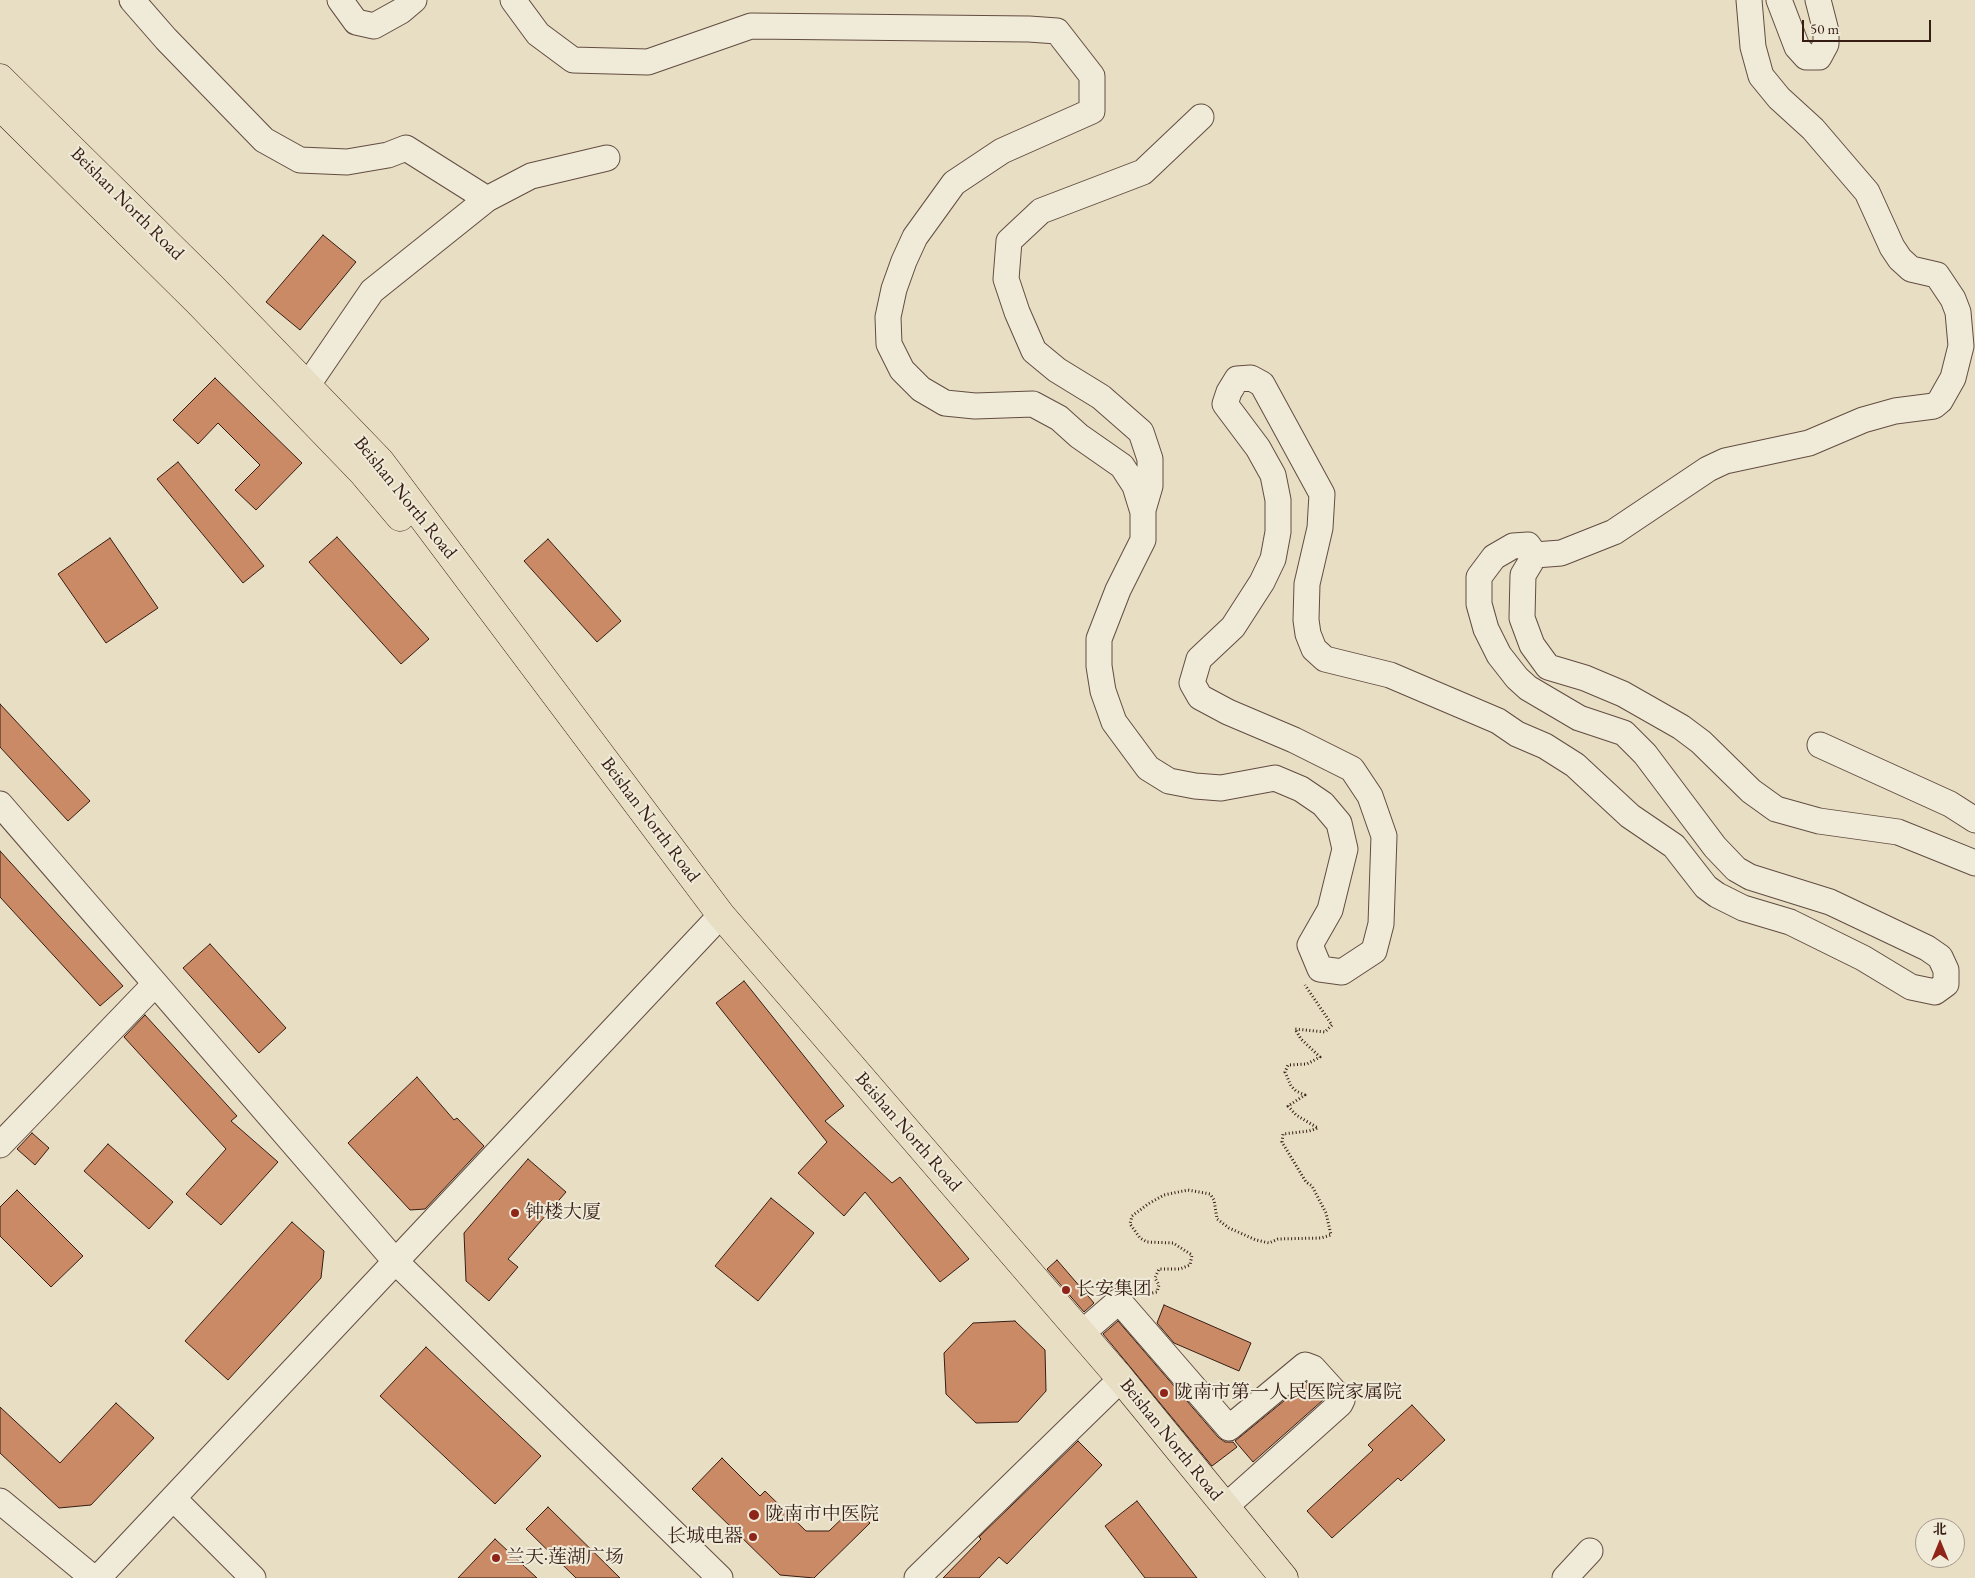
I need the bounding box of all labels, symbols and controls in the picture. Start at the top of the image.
scale bar [1805,10,1934,42]
text: 50 m [1810,19,1839,38]
street label: Beishan North Road [66,143,188,265]
street label: Beishan North Road [349,432,461,564]
street label: Beishan North Road [596,753,704,887]
street label: Beishan North Road [850,1068,966,1196]
place label: 钟楼大厦 [525,1202,601,1224]
marker: 钟楼大厦 [509,1207,521,1219]
place label: 长安集团 [1076,1279,1152,1301]
marker: 长安集团 [1060,1284,1072,1296]
street label: Beishan North Road [1115,1374,1227,1506]
place label: 陇南市第一人民医院家属院 [1174,1382,1402,1404]
marker: 陇南市第一人民医院家属院 [1158,1387,1170,1399]
place label: 陇南市中医院 [765,1504,879,1526]
marker: 陇南市中医院 [747,1508,761,1522]
north arrow [1915,1518,1965,1568]
text: 北 [1933,1520,1947,1538]
place label: 长城电器 [667,1526,743,1548]
marker: 长城电器 [747,1531,759,1543]
place label: 兰天·莲湖广场 [506,1547,624,1569]
marker: 兰天·莲湖广场 [490,1552,502,1564]

